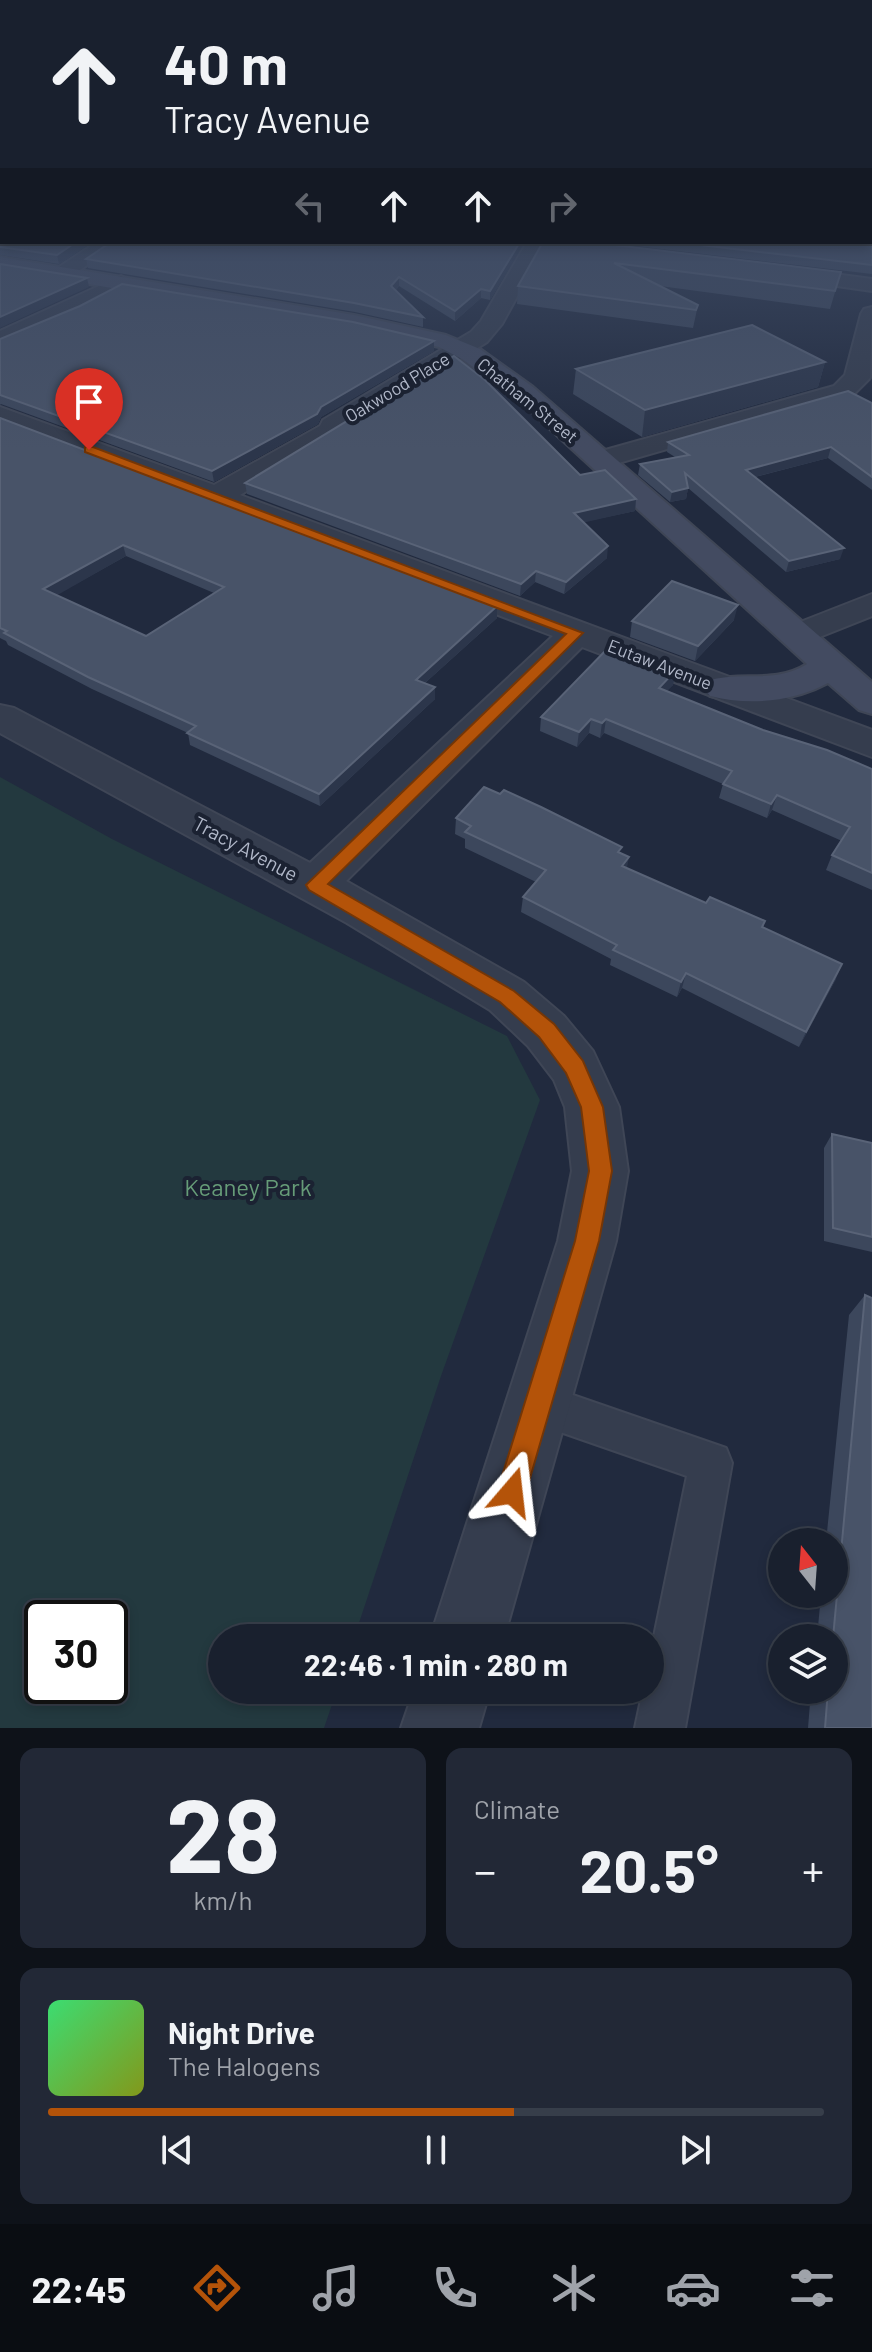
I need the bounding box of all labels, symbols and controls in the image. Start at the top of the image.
text: 40 m [164,29,288,96]
icon: ahead [32,32,136,136]
text: Tracy Avenue [164,97,371,140]
icon: left [288,184,332,228]
icon: ahead [372,184,416,228]
icon: ahead [456,184,500,228]
icon: right [540,184,584,228]
street label: Oakwood Place [341,347,453,427]
street label: Chatham Street [473,353,583,447]
pin [55,368,123,450]
icon: arrive [67,380,111,424]
street label: Eutaw Avenue [605,634,715,694]
street label: Tracy Avenue [190,810,302,886]
park label: Keaney Park [184,1172,312,1201]
position arrow [470,1450,554,1534]
north arrow [768,1528,848,1608]
map controls [768,1528,848,1704]
speed limit sign: 30 [24,1600,128,1704]
button: layers [768,1624,848,1704]
text: 22:46 · 1 min · 280 m [304,1646,568,1682]
text: 28 [166,1769,280,1894]
text: Climate [474,1793,560,1824]
text: 20.5° [580,1833,718,1905]
text: − [474,1843,496,1896]
text: + [802,1843,824,1896]
text: km/h [194,1884,252,1915]
text: Night Drive [168,2014,315,2050]
text: The Halogens [168,2050,320,2081]
icon: previous [155,2128,199,2172]
icon: pause [414,2128,458,2172]
icon: next [673,2128,717,2172]
icon: directions [189,2260,245,2316]
icon: music [308,2260,364,2316]
icon: phone [427,2260,483,2316]
icon: climate [546,2260,602,2316]
icon: car [665,2260,721,2316]
icon: filters [784,2260,840,2316]
text: 22:45 [32,2267,126,2310]

